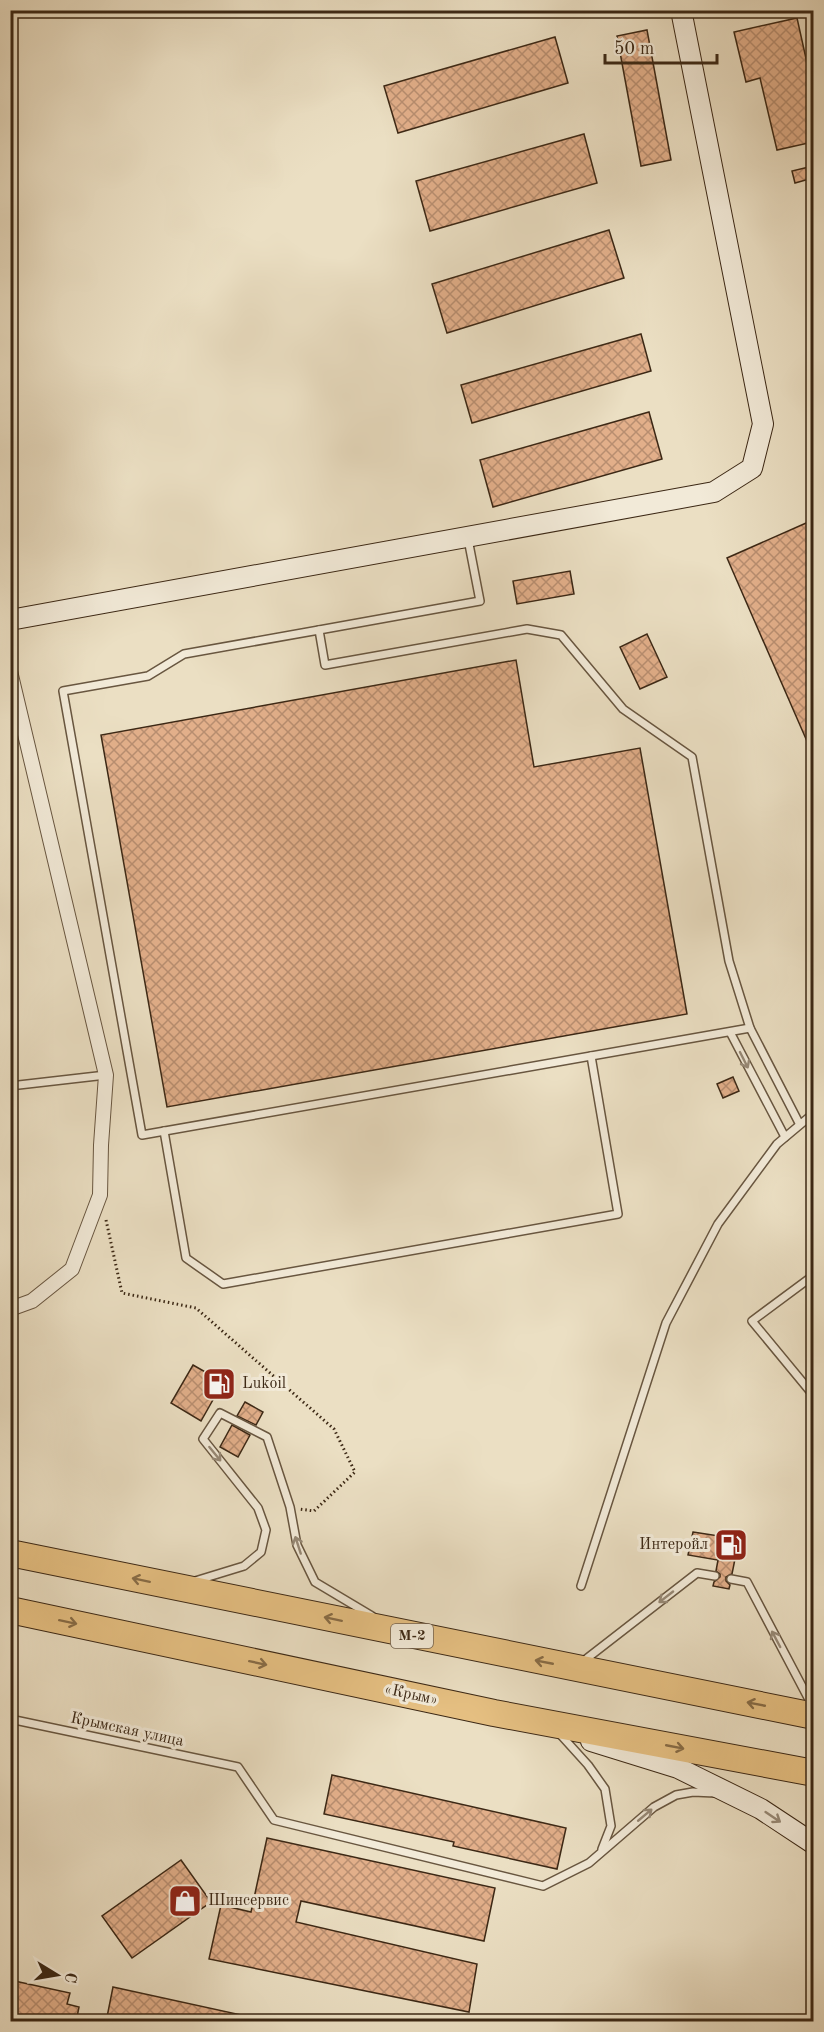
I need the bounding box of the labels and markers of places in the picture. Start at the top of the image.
fuel station icon: Lukoil [201,1366,237,1402]
place label: Lukoil [242,1376,286,1392]
fuel station icon: Интеройл [713,1527,749,1563]
place label: Интеройл [639,1537,708,1553]
shop icon: Шинсервис [167,1883,203,1919]
place label: Шинсервис [208,1893,289,1909]

